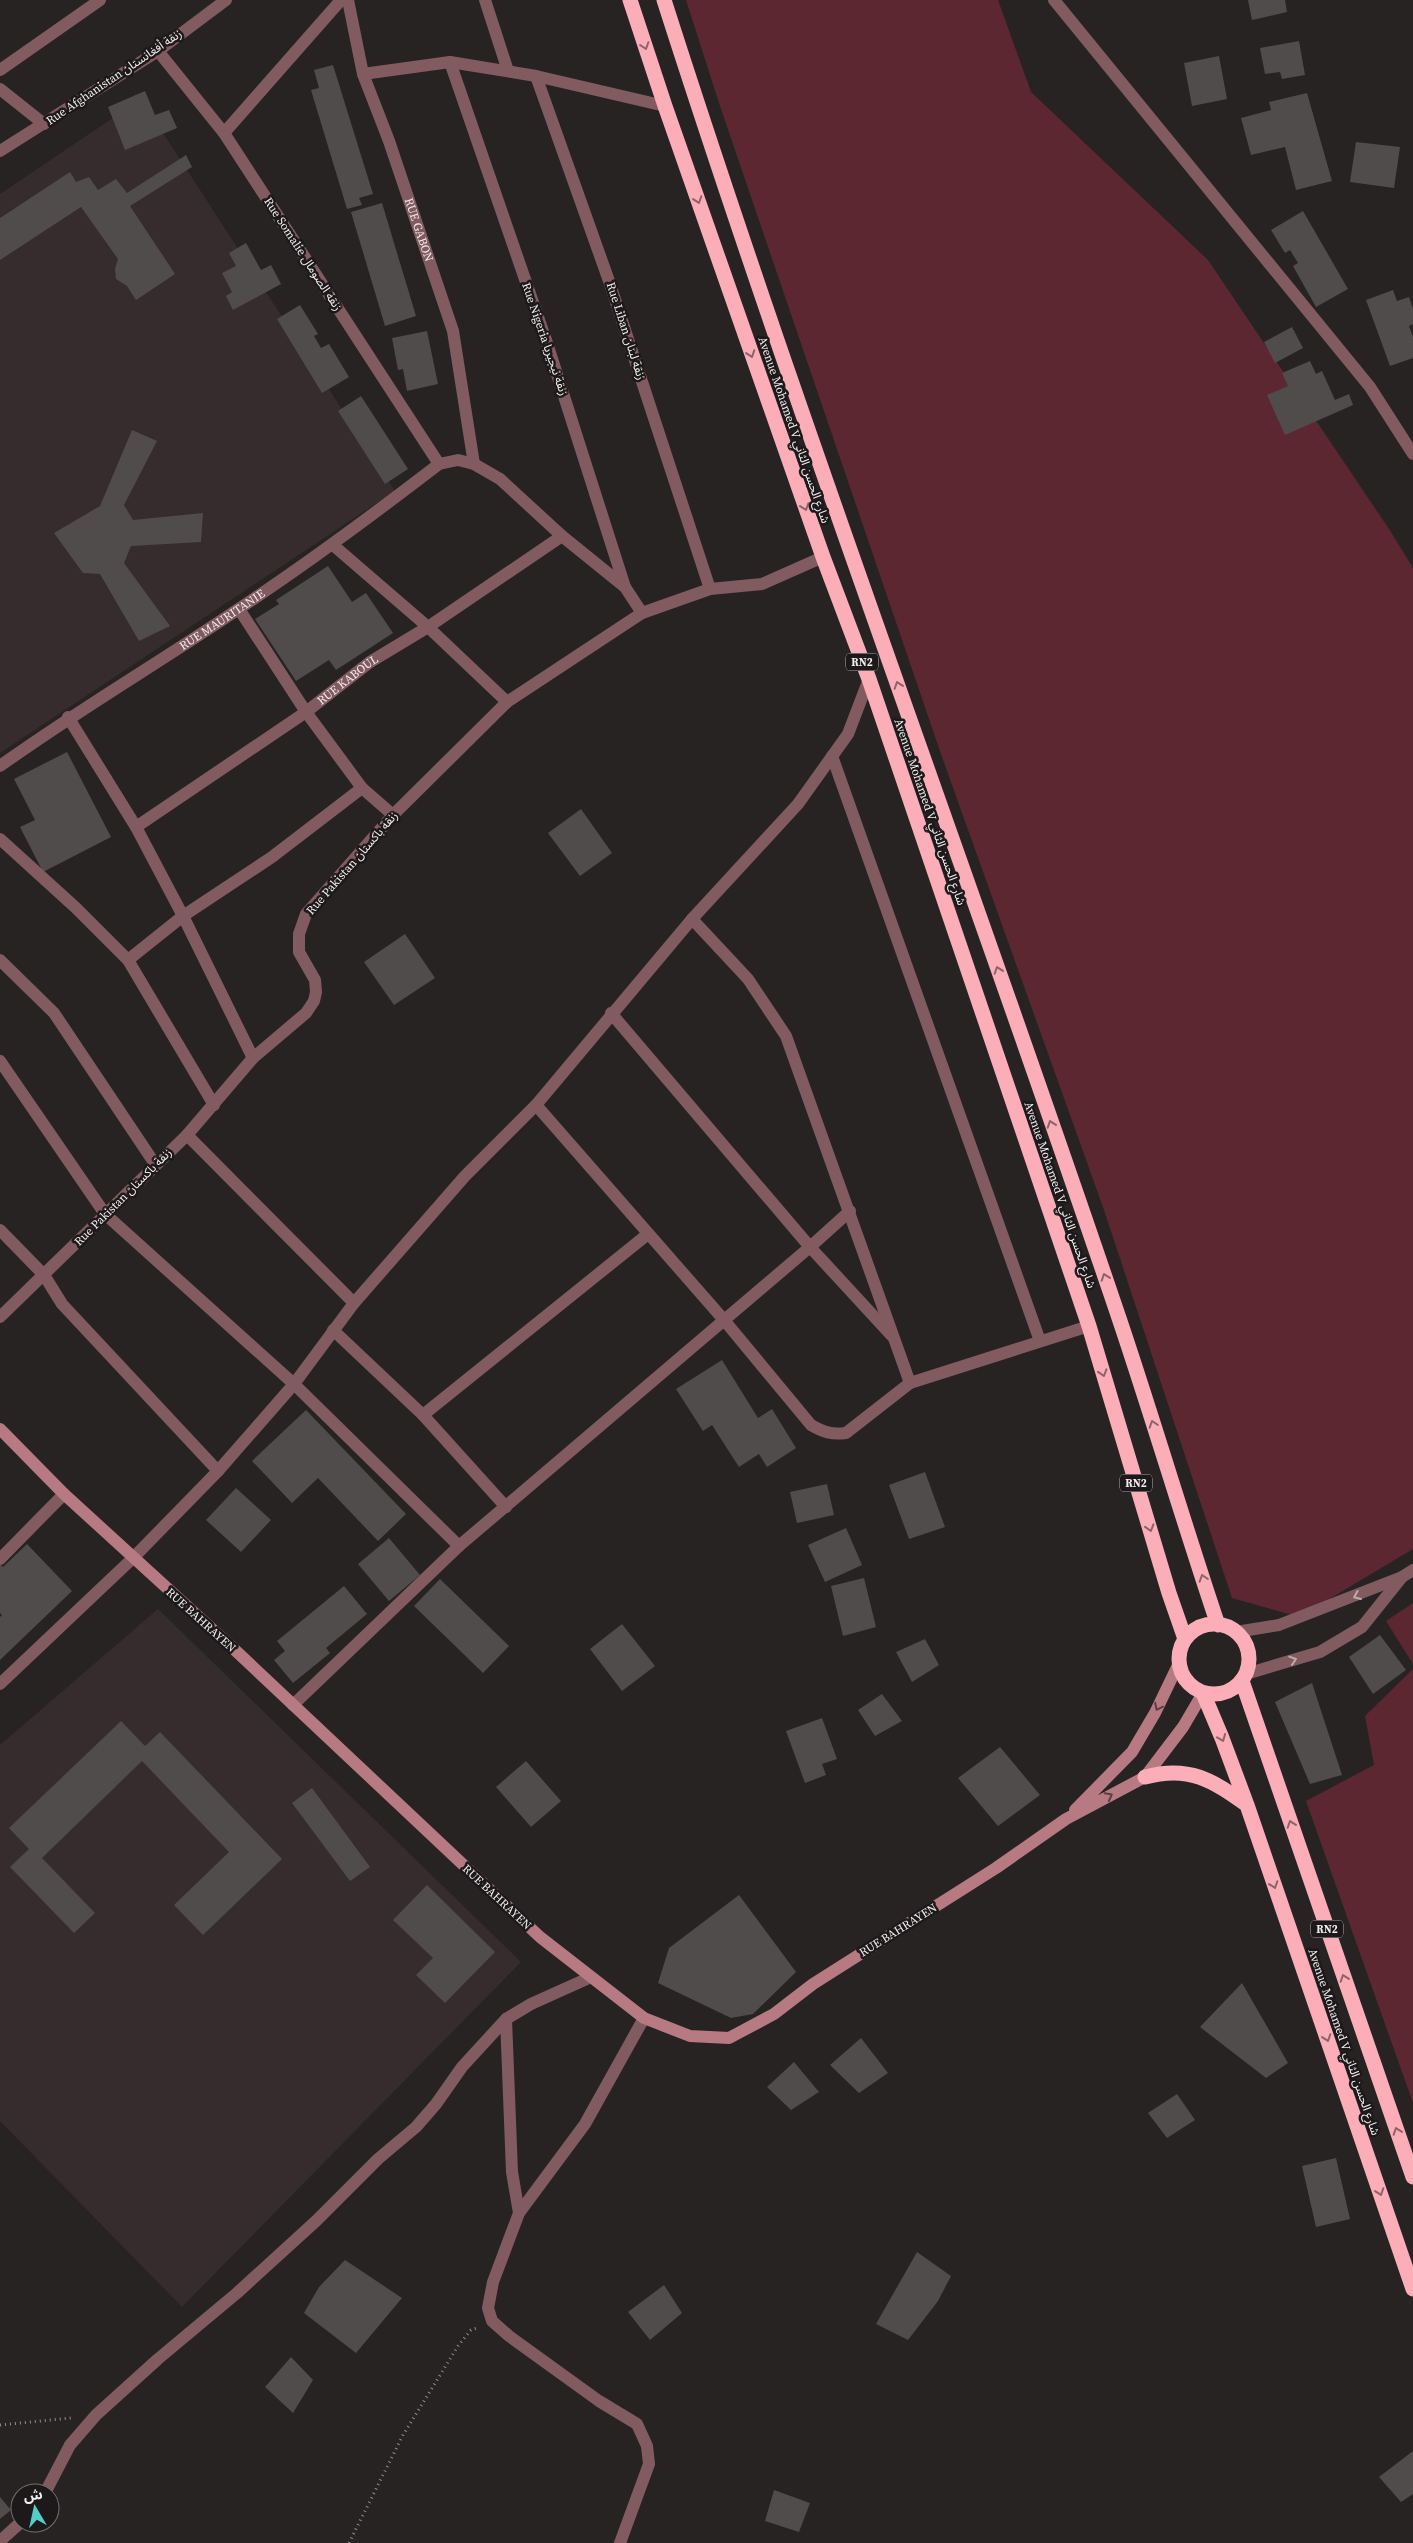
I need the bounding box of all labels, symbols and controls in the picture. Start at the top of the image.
street label: Rue Afghanistan زنقة أفغانستان [43,25,185,129]
one-way arrow [640,42,650,50]
street label: Rue Somalie زنقة الصومال [260,194,346,314]
one-way arrow [692,195,702,204]
street label: RUE GABON [401,196,437,264]
street label: Rue Nigeria زنقة نيجيريا [518,280,572,398]
street label: Rue Liban زنقة لبنان [603,280,649,382]
street label: Avenue Mohamed V شارع الحسن الثاني [753,334,834,526]
one-way arrow [746,349,756,357]
one-way arrow [799,502,809,511]
street label: RUE MAURITANIE [176,586,268,654]
street label: RUE KABOUL [314,651,381,708]
road number: RN2 [846,654,878,670]
one-way arrow [894,681,904,690]
street label: Avenue Mohamed V شارع الحسن الثاني [889,716,970,908]
street label: Rue Pakistan زنقة باكستان [303,808,401,918]
one-way arrow [994,967,1004,975]
street label: Avenue Mohamed V شارع الحسن الثاني [1019,1099,1100,1291]
one-way arrow [1047,1120,1057,1129]
street label: Rue Pakistan زنقة باكستان [71,1145,175,1249]
one-way arrow [1101,1274,1111,1282]
one-way arrow [1098,1368,1108,1376]
one-way arrow [1149,1420,1159,1428]
road number: RN2 [1120,1475,1152,1492]
one-way arrow [1144,1524,1154,1532]
one-way arrow [1198,1575,1208,1583]
street label: RUE BAHRAYEN [163,1584,240,1656]
one-way arrow [1353,1590,1362,1601]
one-way arrow [1288,1656,1297,1666]
one-way arrow [1154,1702,1164,1711]
one-way arrow [1216,1733,1226,1741]
one-way arrow [1104,1792,1113,1802]
one-way arrow [1287,1820,1297,1829]
street label: RUE BAHRAYEN [459,1861,535,1933]
one-way arrow [1268,1880,1278,1888]
street label: RUE BAHRAYEN [856,1900,940,1960]
road number: RN2 [1311,1920,1343,1938]
street label: Avenue Mohamed V شارع الحسن الثاني [1303,1946,1384,2138]
one-way arrow [1340,1974,1350,1982]
one-way arrow [1321,2034,1331,2042]
one-way arrow [1393,2128,1403,2136]
one-way arrow [1374,2187,1384,2196]
north arrow [10,2483,60,2533]
text: ش [22,2484,44,2507]

